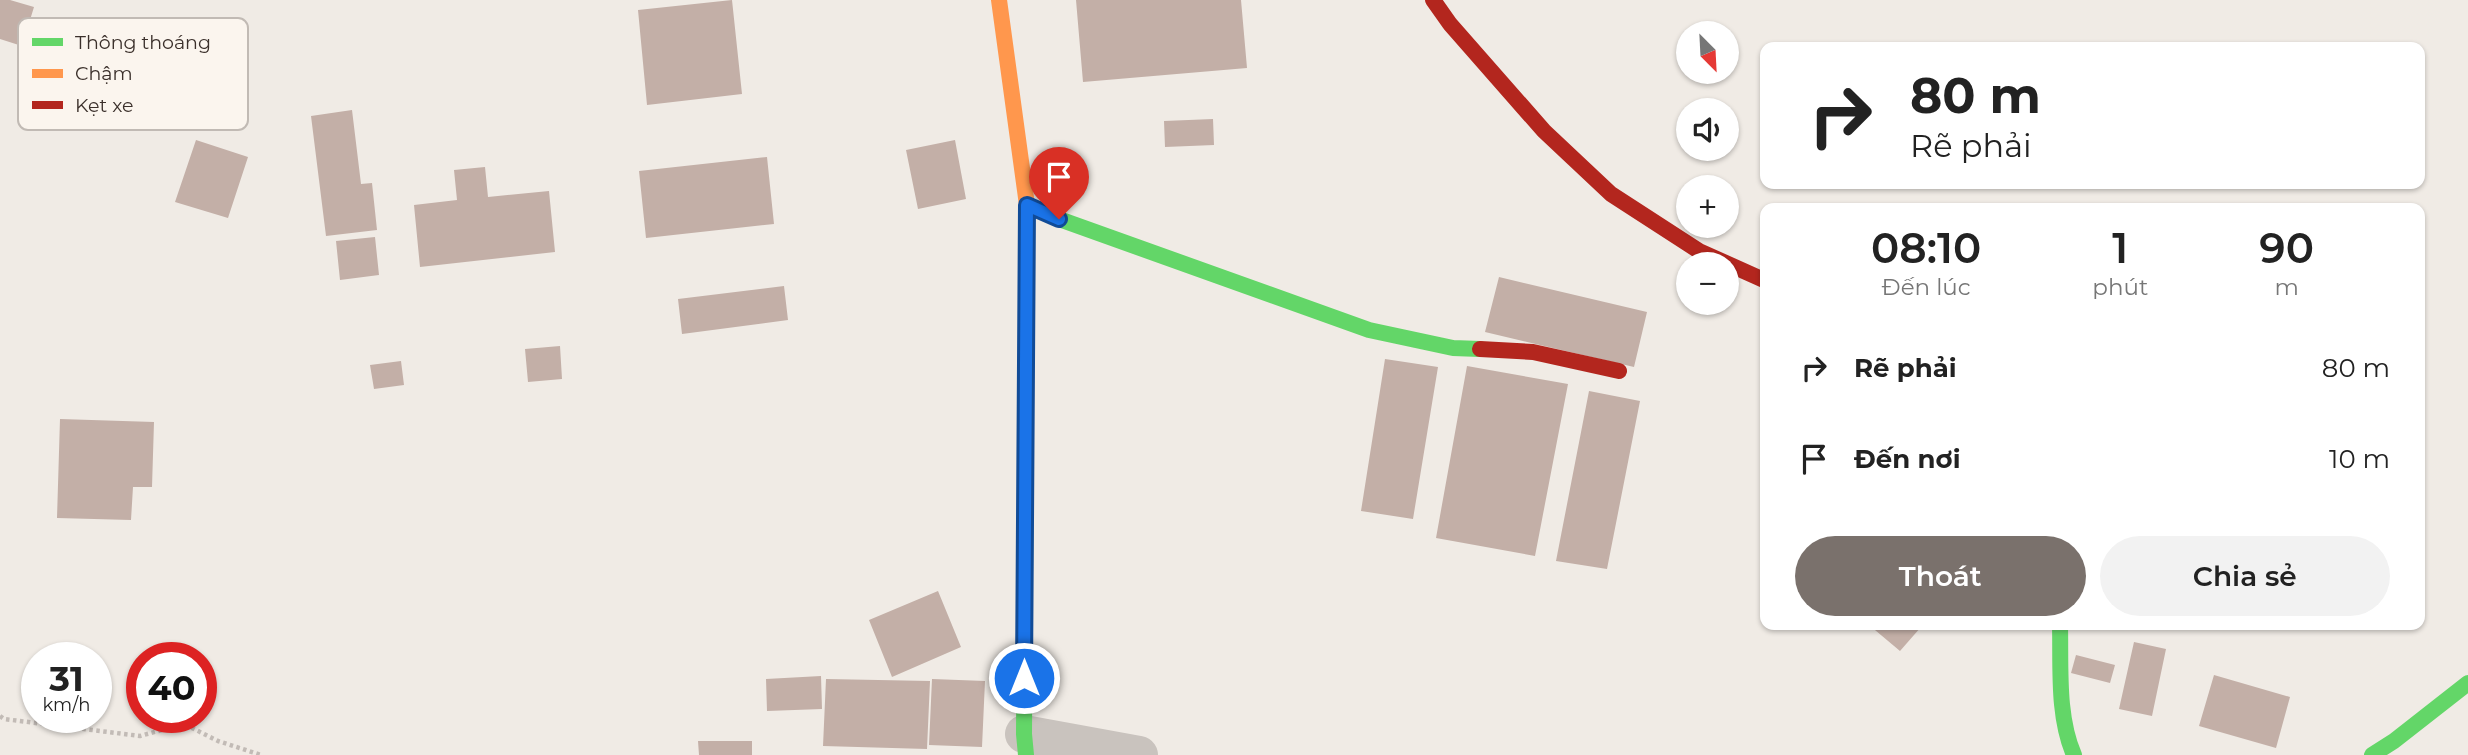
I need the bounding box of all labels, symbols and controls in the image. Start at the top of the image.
legend [18,18,248,130]
north arrow [1676,21,1740,84]
map controls [1676,21,1739,315]
text: Thông thoáng [75,31,211,54]
text: Chậm [75,62,133,85]
text: 80 m [1910,66,2041,125]
icon: right [1795,70,1886,161]
text: Kẹt xe [75,94,134,117]
button: sound [1676,98,1739,161]
text: Rẽ phải [1910,126,2032,165]
pin [1029,147,1089,219]
icon: arrive [1040,158,1078,196]
button: + [1676,175,1739,238]
text: 08:10 [1871,222,1981,274]
text: 1 [2112,222,2128,274]
text: 90 [2259,222,2314,274]
button: − [1676,252,1739,315]
text: Đến lúc [1882,273,1971,301]
text: phút [2092,273,2148,301]
text: m [2274,273,2299,301]
icon: right [1795,349,1833,387]
text: Rẽ phải [1854,352,1957,384]
text: 80 m [2322,352,2390,384]
icon: arrive [1795,440,1833,478]
text: Đến nơi [1854,443,1960,475]
text: 10 m [2329,443,2390,475]
button: Thoát [1795,536,2086,616]
button: Chia sẻ [2100,536,2390,616]
position arrow [987,641,1061,715]
speed limit sign: 40 [126,642,217,733]
text: 31 [49,657,84,700]
text: km/h [42,694,91,716]

